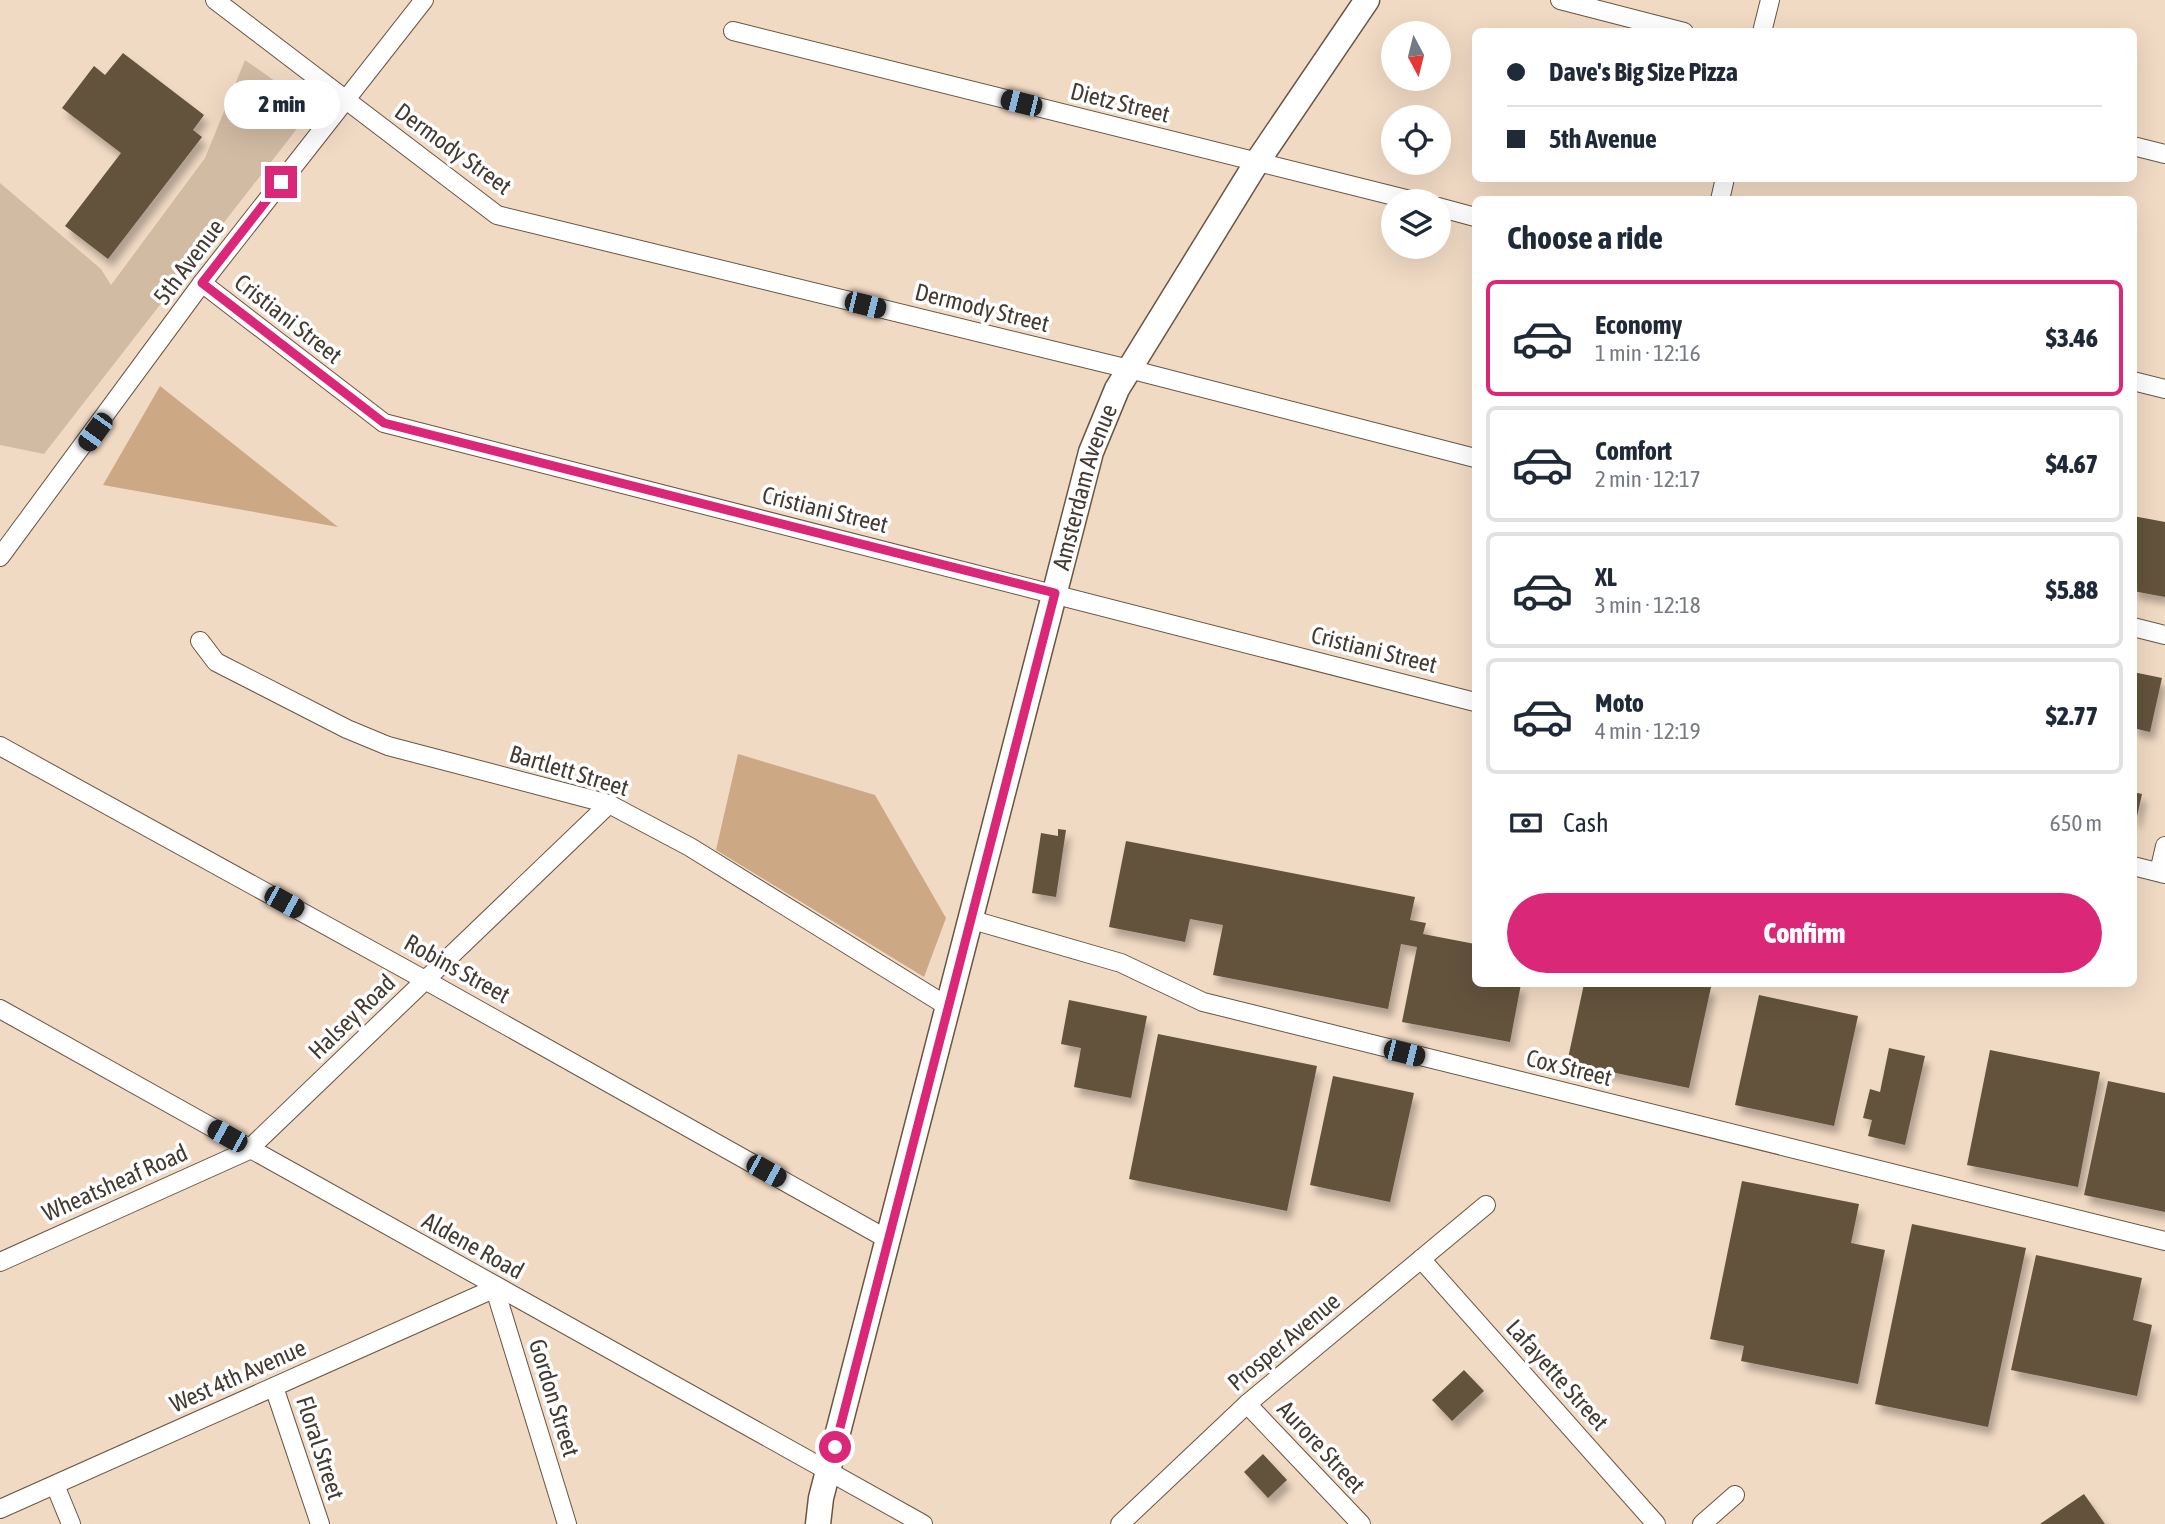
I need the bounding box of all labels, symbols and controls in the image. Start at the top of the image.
north arrow [1381,21,1451,91]
map controls [1381,21,1451,259]
text: Dave's Big Size Pizza [1549,57,1738,87]
street label: Dietz Street [1068,77,1173,128]
callout: 2 min [223,80,339,130]
car [999,88,1044,118]
text: 2 min [259,91,305,117]
street label: Dermody Street [390,97,517,200]
button: locate [1381,105,1451,175]
text: 5th Avenue [1549,124,1657,154]
route end [265,166,297,198]
button: layers [1381,189,1451,259]
street label: 5th Avenue [148,214,229,310]
text: Choose a ride [1507,219,1663,256]
street label: Cristiani Street [229,268,347,369]
street label: Dermody Street [912,278,1052,337]
car [843,290,888,320]
icon: car [1511,307,1574,370]
text: Economy [1595,310,1682,340]
text: $3.46 [2046,323,2098,353]
text: 1 min · 12:16 [1595,340,1701,366]
street label: Amsterdam Avenue [1047,400,1122,573]
car [75,409,116,455]
icon: car [1511,433,1574,496]
text: Comfort [1595,436,1672,466]
text: $4.67 [2046,449,2098,479]
text: 2 min · 12:17 [1595,466,1701,492]
street label: Cristiani Street [759,481,891,538]
icon: car [1511,559,1574,622]
text: XL [1595,562,1617,592]
text: $5.88 [2046,575,2098,605]
text: 3 min · 12:18 [1595,592,1701,618]
street label: Cristiani Street [1308,621,1440,678]
icon: car [1511,685,1574,748]
text: Moto [1595,688,1644,718]
text: $2.77 [2046,701,2098,731]
text: 4 min · 12:19 [1595,718,1701,744]
street label: Bartlett Street [506,740,632,801]
icon: cash [1507,804,1545,842]
text: Cash [1563,808,1609,838]
text: 650 m [2050,810,2102,836]
car [261,883,308,921]
button: Confirm [1507,893,2102,973]
street label: Robins Street [400,929,515,1009]
street label: Halsey Road [303,969,400,1064]
car [1382,1038,1427,1068]
street label: Cox Street [1523,1044,1615,1091]
car [204,1117,251,1155]
street label: Wheatsheaf Road [38,1139,192,1227]
car [743,1152,790,1190]
street label: Aldene Road [418,1207,529,1284]
street label: Prosper Avenue [1222,1287,1345,1396]
street label: Lafayette Street [1501,1314,1614,1435]
street label: West 4th Avenue [166,1334,310,1418]
street label: Gordon Street [524,1336,585,1460]
street label: Floral Street [291,1393,350,1503]
street label: Aurore Street [1272,1395,1371,1498]
route start [819,1431,851,1463]

